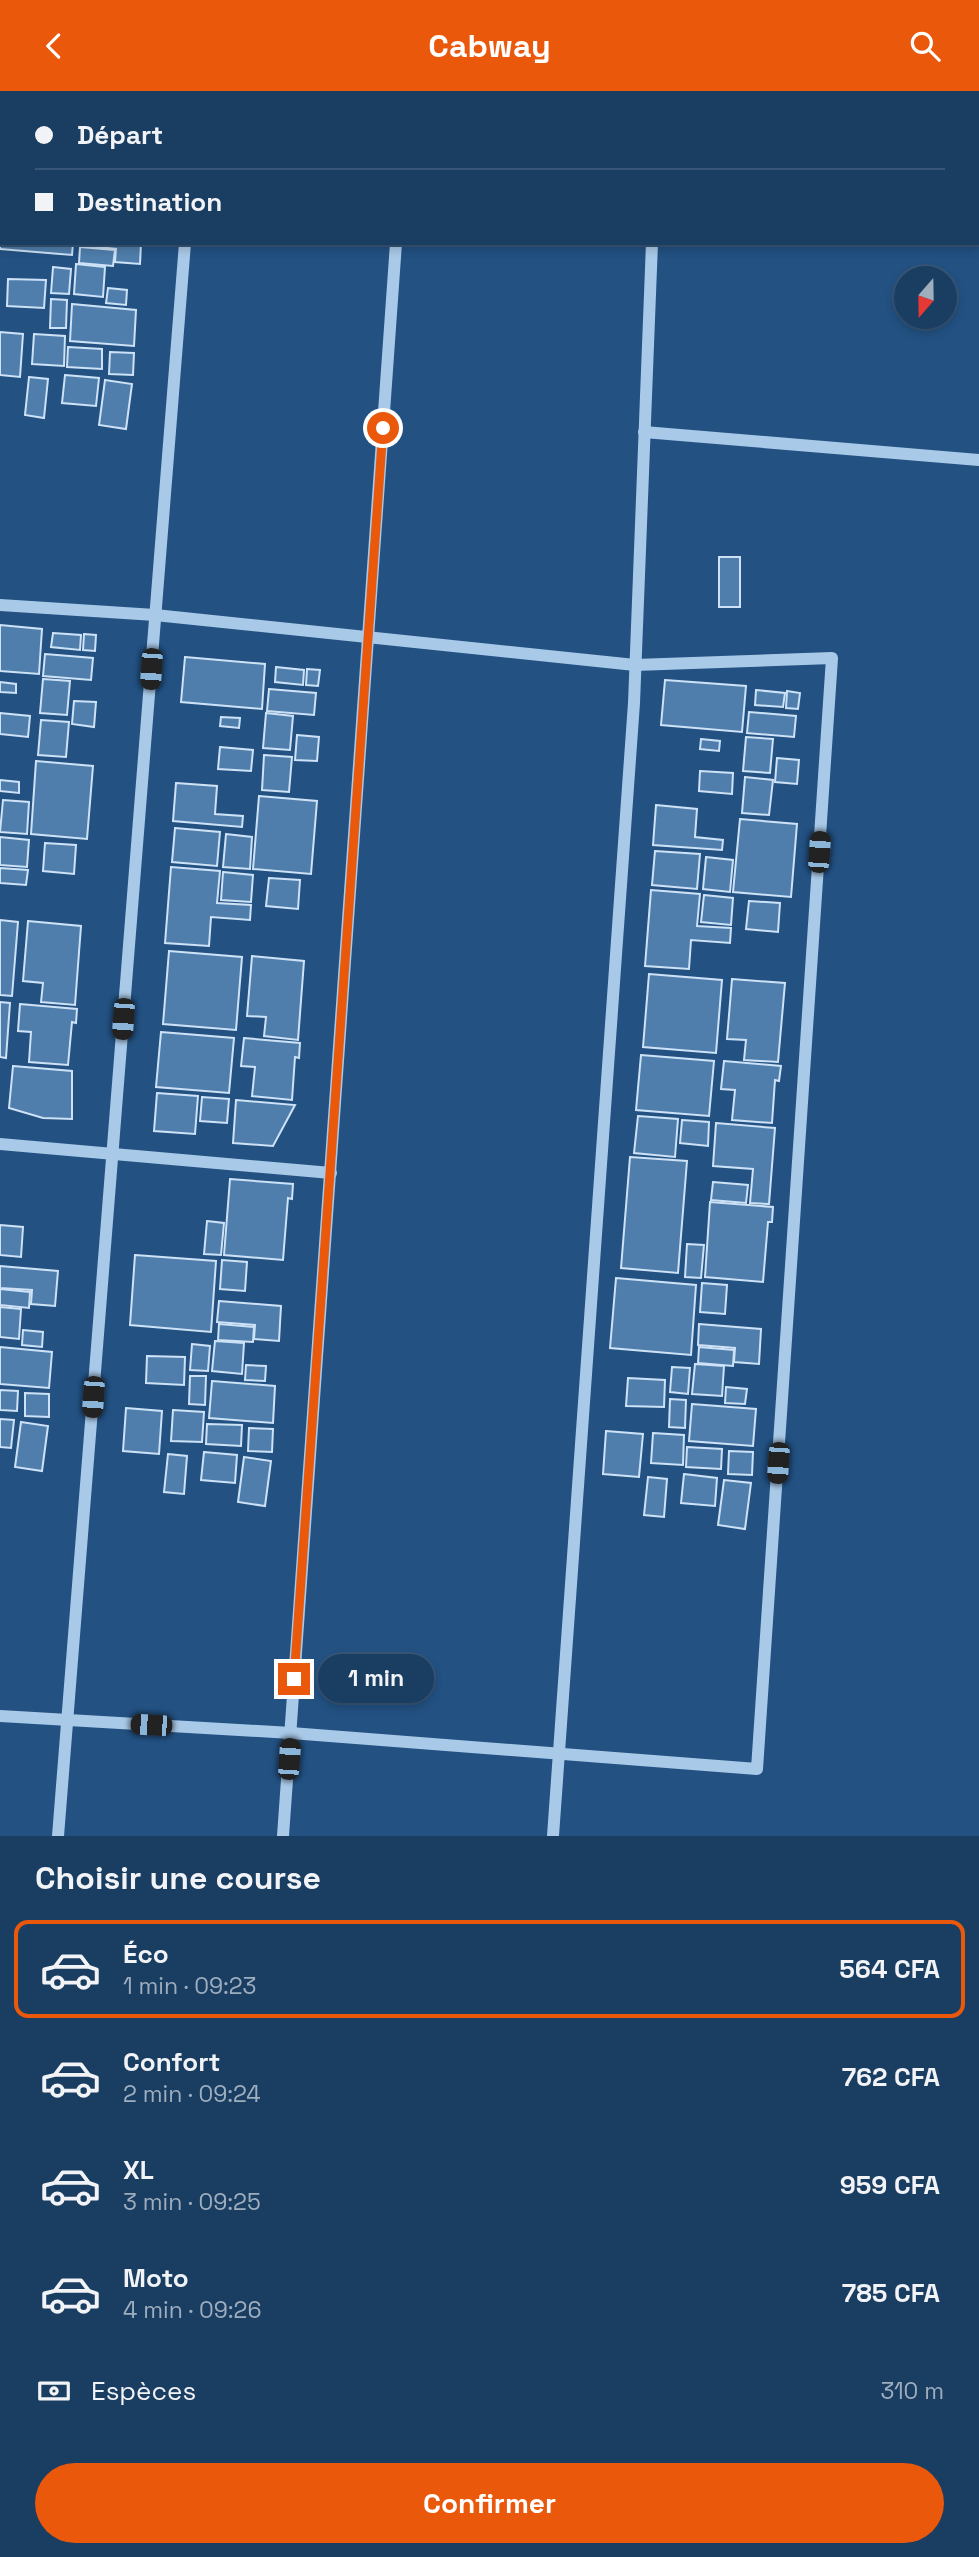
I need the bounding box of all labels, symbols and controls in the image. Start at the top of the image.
text: Cabway [428,26,551,66]
icon: back [35,27,73,65]
icon: search [906,27,944,65]
text: Départ [77,118,163,152]
text: Destination [77,185,222,219]
north arrow [894,266,957,329]
map controls [894,266,957,329]
route start [367,412,399,444]
car [140,647,163,691]
car [808,830,831,874]
car [112,997,135,1041]
car [82,1375,105,1419]
car [767,1441,790,1485]
callout: 1 min [318,1655,434,1703]
route end [278,1663,310,1695]
text: 1 min [348,1663,404,1693]
car [130,1713,173,1737]
car [278,1737,301,1781]
text: Choisir une course [35,1858,321,1898]
text: Éco [123,1937,169,1971]
icon: car [39,1938,102,2001]
text: 564 CFA [839,1952,940,1986]
text: 1 min · 09:23 [123,1971,256,2001]
text: Confort [123,2045,220,2079]
icon: car [39,2046,102,2109]
text: 762 CFA [842,2060,940,2094]
text: 2 min · 09:24 [123,2079,261,2109]
text: XL [123,2153,154,2187]
icon: car [39,2154,102,2217]
text: 959 CFA [840,2168,940,2202]
text: 3 min · 09:25 [123,2187,261,2217]
text: Moto [123,2261,189,2295]
icon: car [39,2262,102,2325]
text: 785 CFA [842,2276,940,2310]
text: 4 min · 09:26 [123,2295,262,2325]
icon: cash [35,2372,73,2410]
text: Espèces [91,2374,196,2408]
text: 310 m [880,2376,944,2406]
button: Confirmer [35,2463,944,2543]

